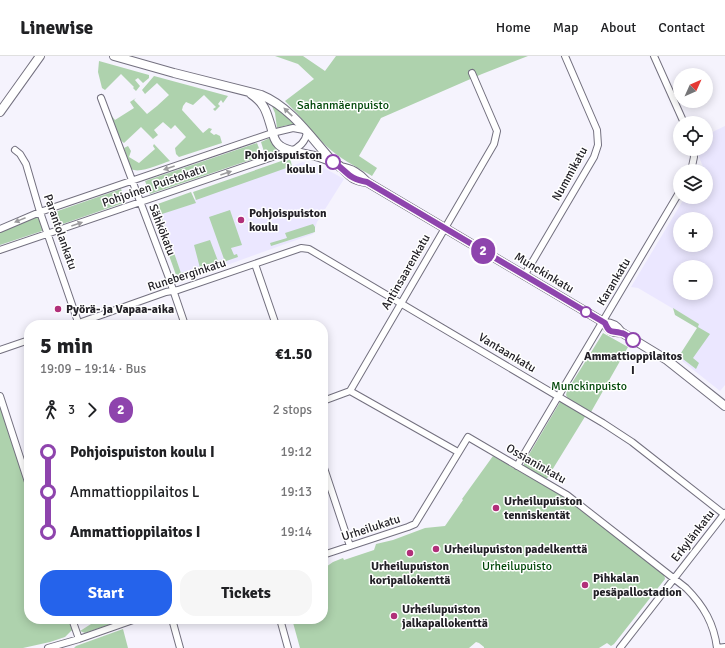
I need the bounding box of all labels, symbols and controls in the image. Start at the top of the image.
text: Linewise [20,16,93,40]
text: Home [496,19,531,36]
text: Map [553,19,578,36]
text: About [600,19,636,36]
text: Contact [658,19,705,36]
north arrow [673,68,713,108]
map controls [673,68,713,300]
park label: Sahanmäenpuisto [297,98,389,113]
one-way arrow [283,107,293,117]
button: locate [673,116,713,156]
street label: Nummikatu [549,144,591,204]
place label: Pohjoispuiston koulu I [244,148,322,177]
marker: Pohjoispuiston koulu I [325,154,341,170]
street label: Pohjoinen Puistokatu [100,161,208,211]
button: layers [673,164,713,204]
one-way arrow [163,165,175,171]
one-way arrow [221,170,233,176]
street label: Parantolankatu [40,192,80,272]
street label: Sähkökatu [145,202,179,258]
place label: Pohjoispuiston koulu [249,206,327,235]
button: + [673,212,713,252]
marker: Pohjoispuiston koulu [236,215,246,225]
one-way arrow [14,218,26,224]
one-way arrow [71,221,83,227]
street label: Antinsaarenkatu [378,231,434,313]
line badge: 2 [470,238,496,264]
text: 2 [479,242,487,259]
street label: Munckinkatu [511,249,577,297]
street label: Runeberginkatu [146,255,228,295]
street label: Karankatu [594,255,634,309]
button: − [673,260,713,300]
place label: Pyörä- ja Vapaa-aika [66,302,174,317]
marker: Pyörä- ja Vapaa-aika [53,304,63,314]
unlabelled marker [580,306,592,318]
street label: Vantaankatu [475,330,539,376]
text: 5 min [40,332,93,359]
marker: Ammattioppilaitos I [625,332,641,348]
text: €1.50 [275,345,312,363]
place label: Ammattioppilaitos I [584,349,683,378]
text: 19:09 – 19:14 · Bus [40,361,146,377]
park label: Munckinpuisto [551,379,627,394]
icon: walk [40,399,62,421]
icon: forward [81,399,103,421]
text: 2 [117,401,125,418]
text: 3 [68,402,75,418]
text: 2 stops [273,402,312,418]
street label: Ossianinkatu [503,441,569,487]
text: Pohjoispuiston koulu I [70,443,215,461]
text: 19:12 [280,444,312,460]
text: Ammattioppilaitos L [70,483,199,501]
text: 19:13 [280,484,312,500]
place label: Urheilupuiston tenniskentät [503,494,583,523]
marker: Urheilupuiston tenniskentät [491,503,501,513]
street label: Erkylänkatu [668,507,718,565]
street label: Urheilukatu [340,511,402,545]
text: Ammattioppilaitos I [70,523,200,541]
text: 19:14 [280,524,312,540]
place label: Urheilupuiston padelkenttä [444,542,587,557]
marker: Urheilupuiston padelkenttä [431,544,441,554]
marker: Urheilupuiston koripallokenttä [405,548,415,558]
place label: Urheilupuiston koripallokenttä [370,559,450,588]
park label: Urheilupuisto [482,559,552,574]
button: Start [40,570,172,616]
button: Tickets [180,570,312,616]
place label: Pihkalan pesäpallostadion [593,571,682,600]
marker: Pihkalan pesäpallostadion [580,580,590,590]
place label: Urheilupuiston jalkapallokenttä [402,602,488,631]
marker: Urheilupuiston jalkapallokenttä [389,611,399,621]

